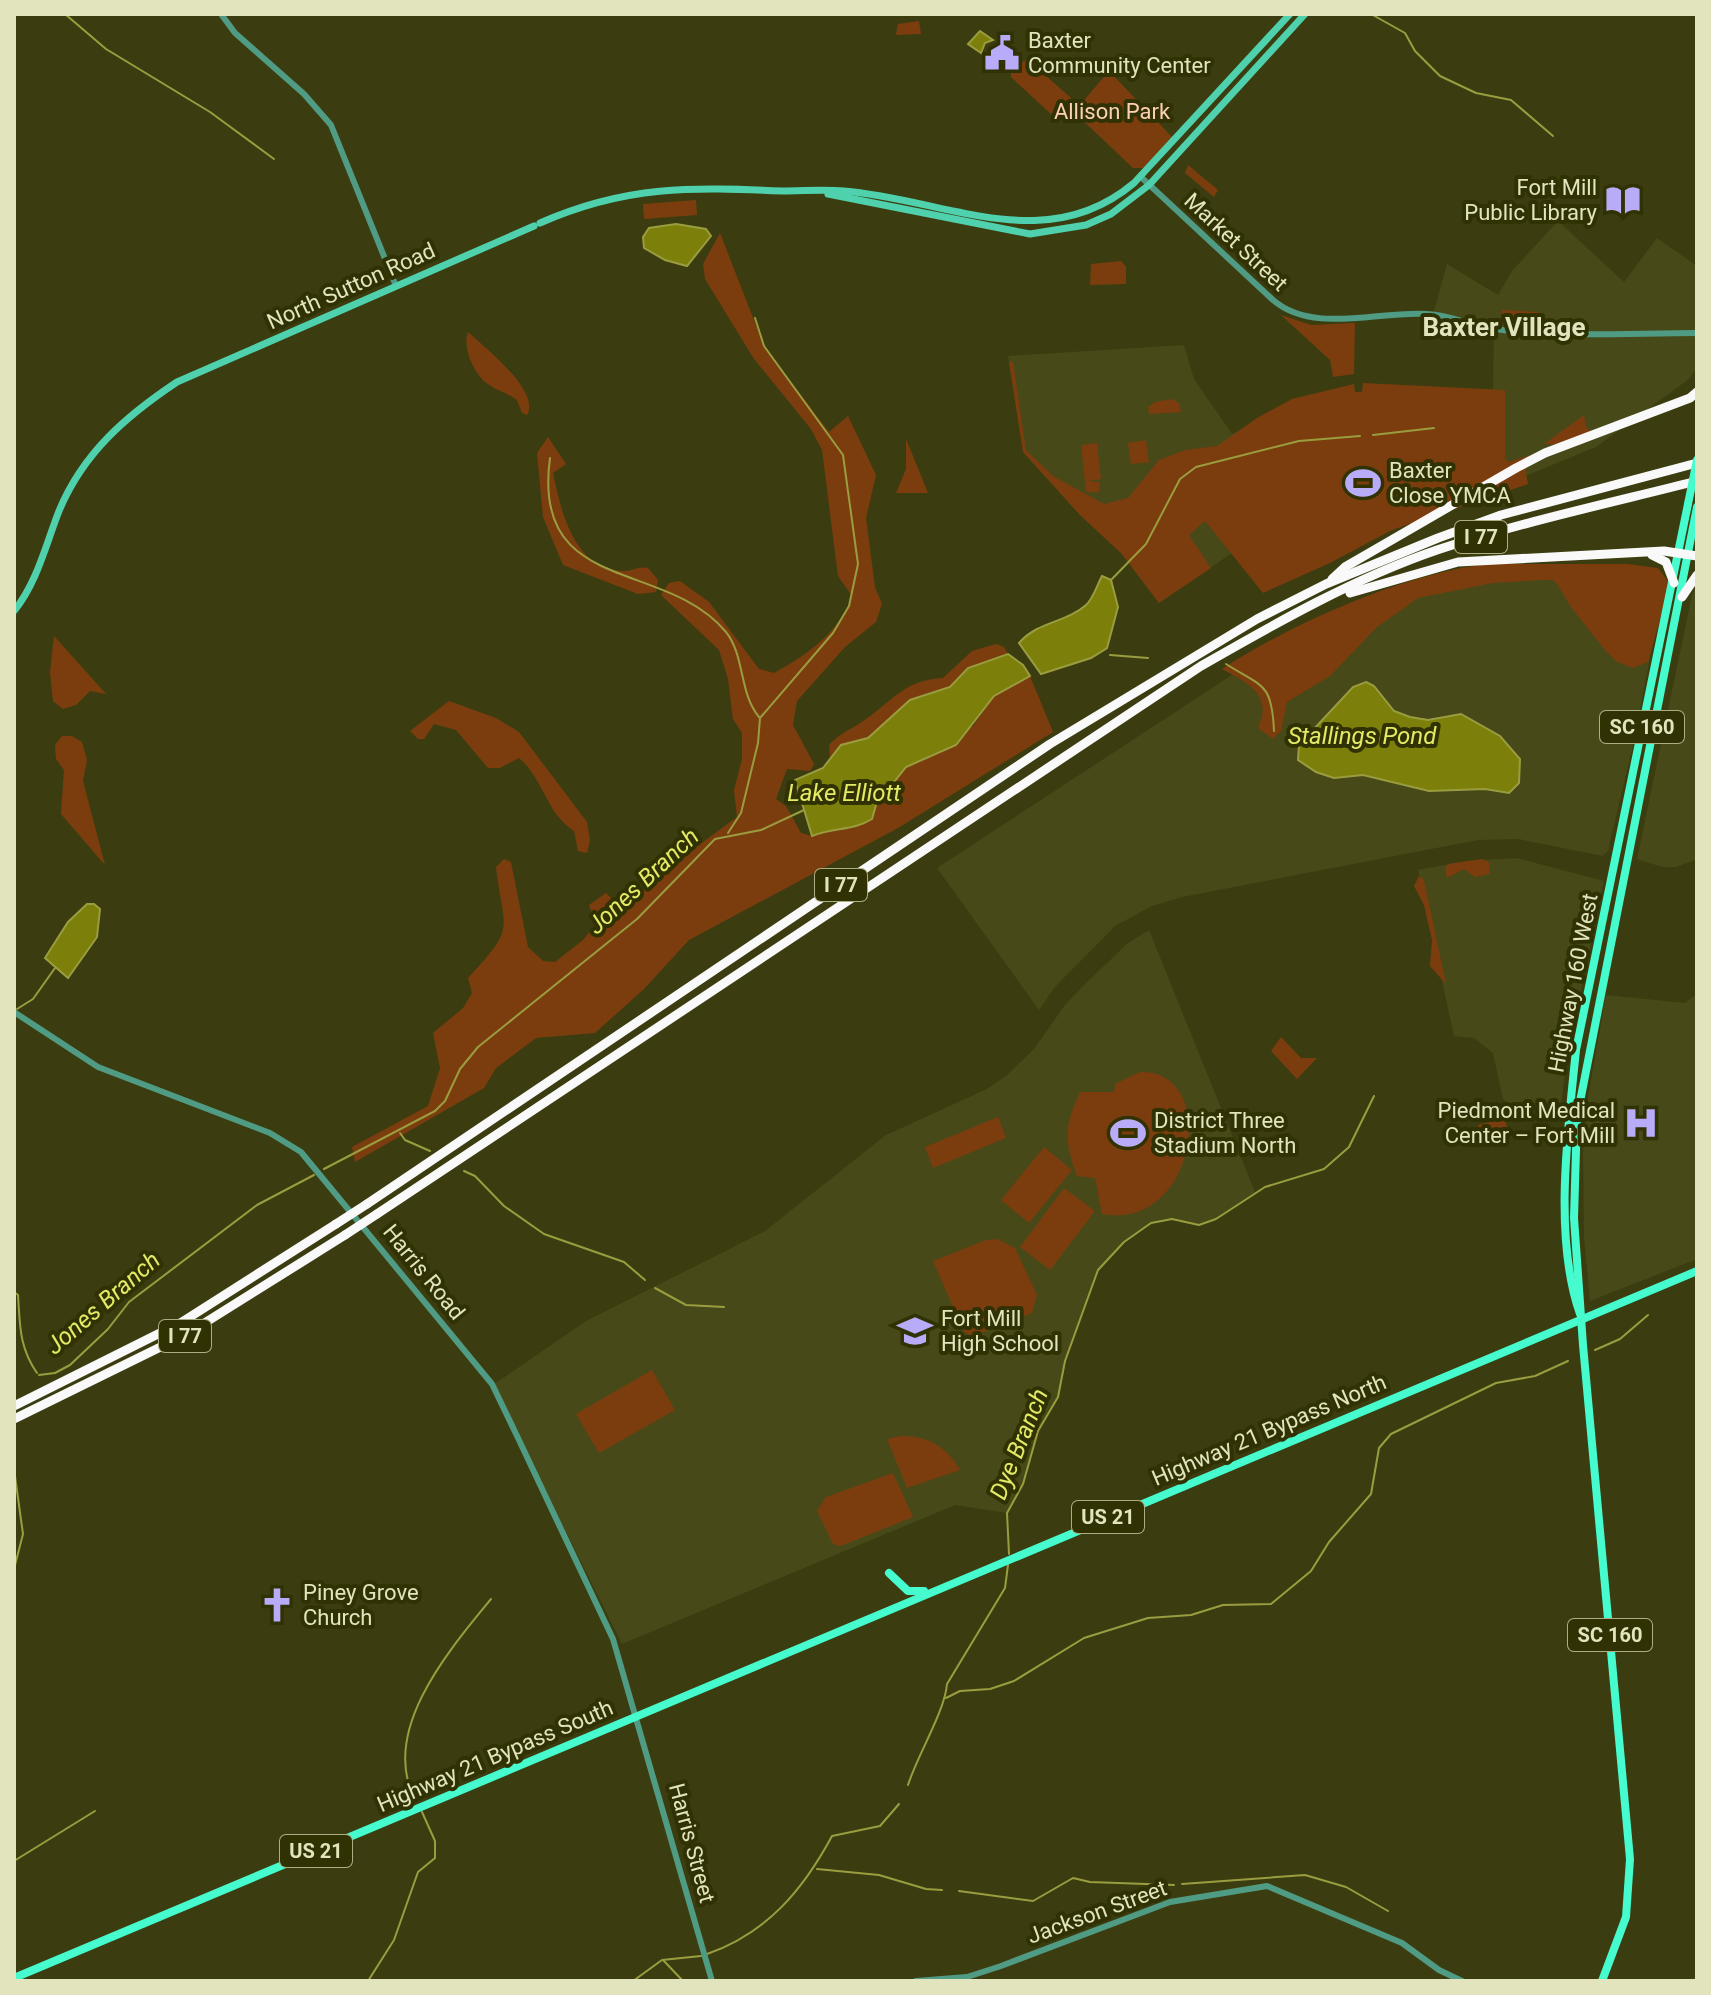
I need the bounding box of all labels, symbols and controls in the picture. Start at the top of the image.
place label: Baxter Community Center [1028,28,1211,78]
public building icon: Baxter Community Center [983,34,1021,72]
park label: Allison Park [1054,99,1171,124]
place label: Fort Mill Public Library [1464,175,1598,225]
library icon: Fort Mill Public Library [1604,181,1642,219]
street label: Market Street [1179,188,1293,296]
street label: North Sutton Road [263,238,439,334]
district label: Baxter Village [1423,312,1586,342]
place label: Baxter Close YMCA [1389,458,1511,508]
sports icon: Baxter Close YMCA [1344,464,1382,502]
road number: I 77 [1455,521,1507,553]
road number: SC 160 [1600,711,1684,743]
water label: Stallings Pond [1288,722,1437,750]
water label: Lake Elliott [787,779,901,807]
water label: Jones Branch [582,822,704,940]
road number: I 77 [815,869,867,901]
street label: Highway 160 West [1543,891,1603,1075]
place label: Piedmont Medical Center – Fort Mill [1438,1098,1615,1148]
hospital icon: Piedmont Medical Center – Fort Mill [1622,1104,1660,1142]
place label: District Three Stadium North [1154,1108,1296,1158]
sports icon: District Three Stadium North [1109,1114,1147,1152]
street label: Harris Road [378,1219,470,1325]
water label: Jones Branch [40,1246,166,1360]
place label: Fort Mill High School [941,1306,1059,1356]
school or university icon: Fort Mill High School [896,1312,934,1350]
road number: I 77 [159,1320,211,1352]
street label: Highway 21 Bypass North [1148,1369,1390,1491]
water label: Dye Branch [984,1385,1054,1503]
road number: US 21 [1072,1501,1144,1533]
place label: Piney Grove Church [303,1580,419,1630]
church icon: Piney Grove Church [258,1586,296,1624]
road number: SC 160 [1568,1619,1652,1651]
street label: Highway 21 Bypass South [373,1695,617,1817]
street label: Harris Street [664,1780,720,1906]
road number: US 21 [280,1835,352,1867]
street label: Jackson Street [1024,1875,1170,1949]

